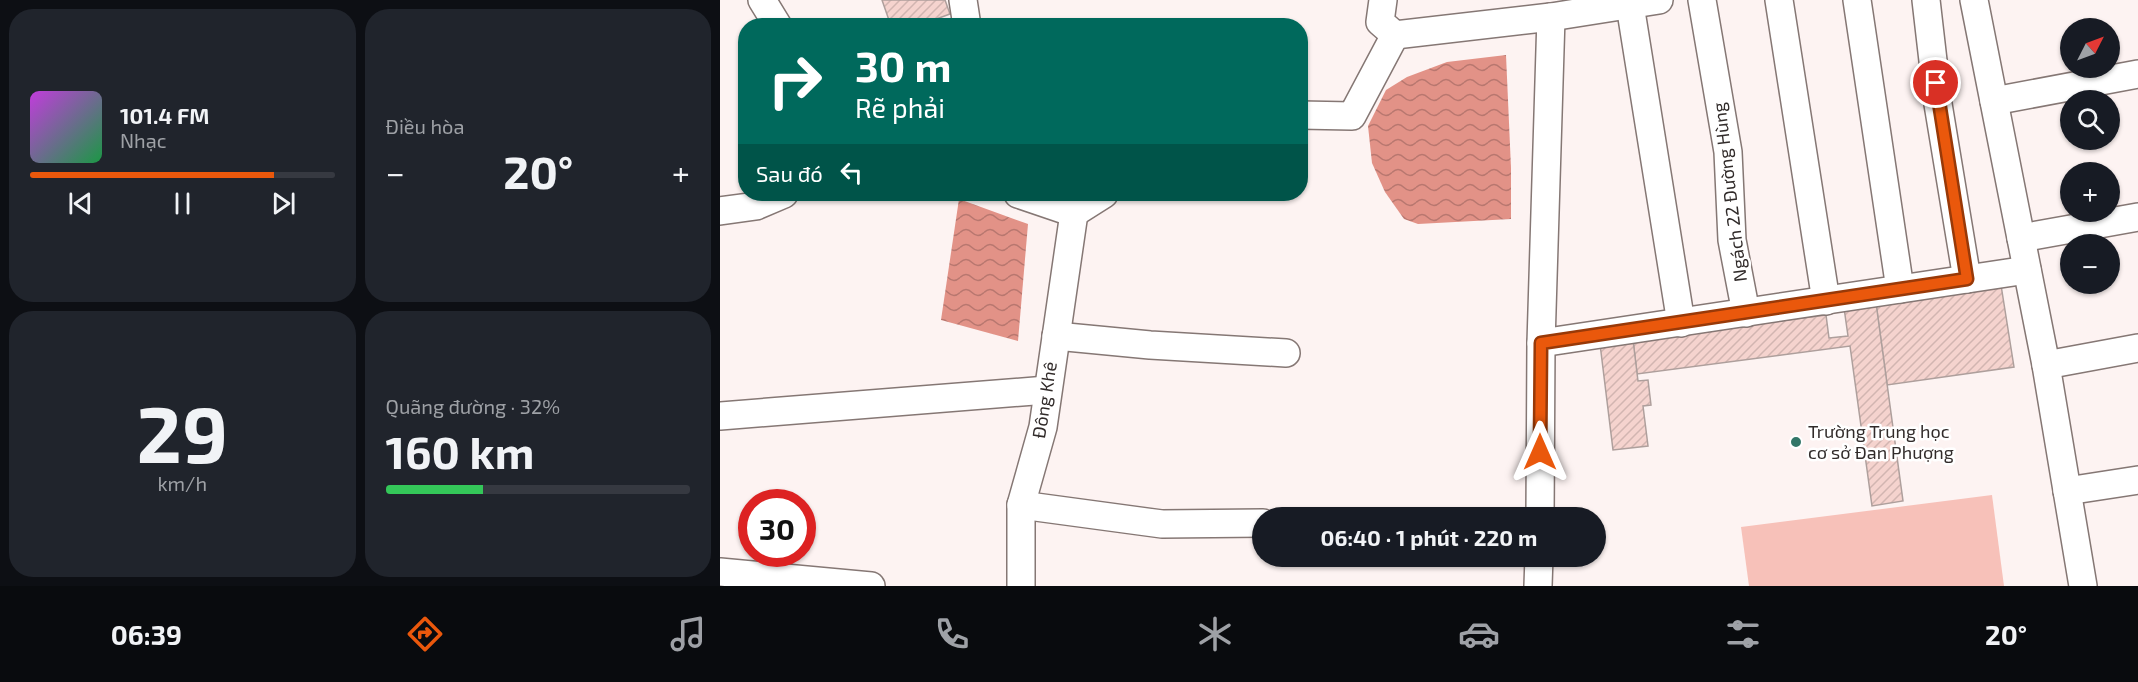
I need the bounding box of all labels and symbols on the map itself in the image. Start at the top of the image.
north arrow [2060,18,2120,78]
pin [1910,57,1961,108]
street label: Ngách 22 Đường Hùng [1707,101,1751,283]
street label: Đông Khê [1027,360,1061,440]
position arrow [1508,420,1572,484]
place label: Trường Trung học cơ sở Đan Phượng [1808,420,1954,463]
marker: Trường Trung học cơ sở Đan Phượng [1789,435,1803,449]
speed limit sign: 30 [738,489,816,567]

